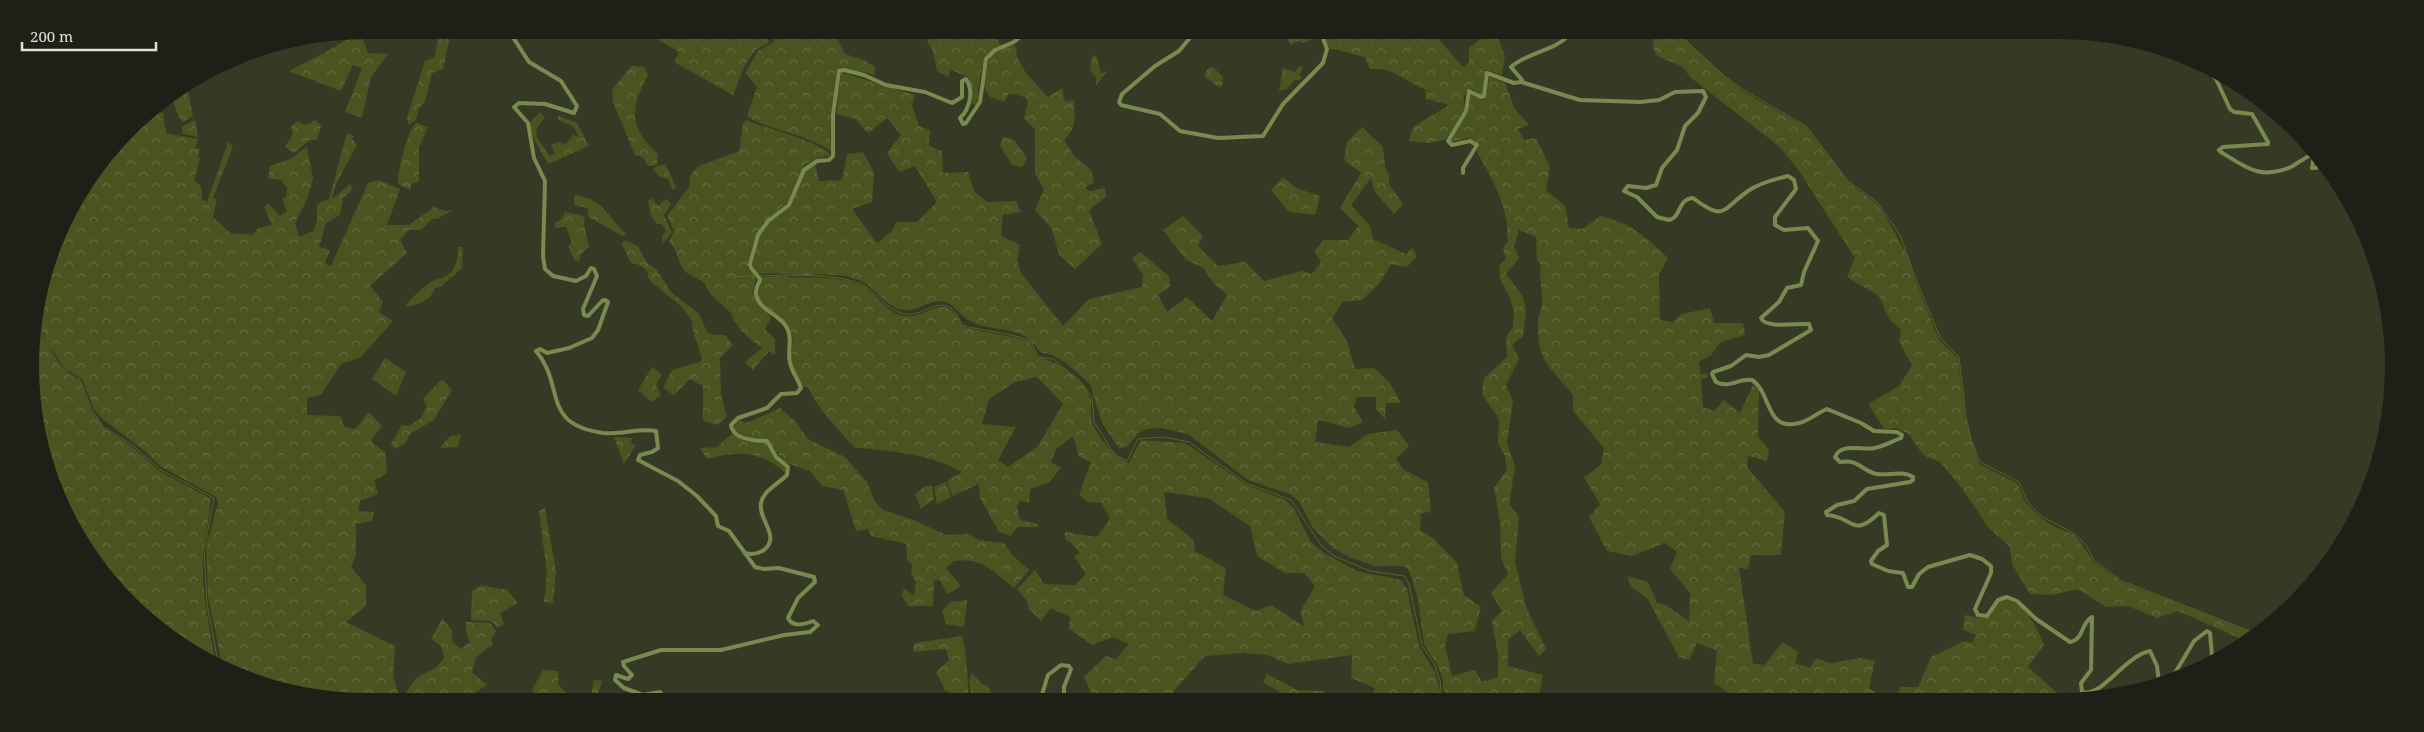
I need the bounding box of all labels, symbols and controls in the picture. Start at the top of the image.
scale bar [22,20,156,52]
text: 200 m [30,26,73,46]

